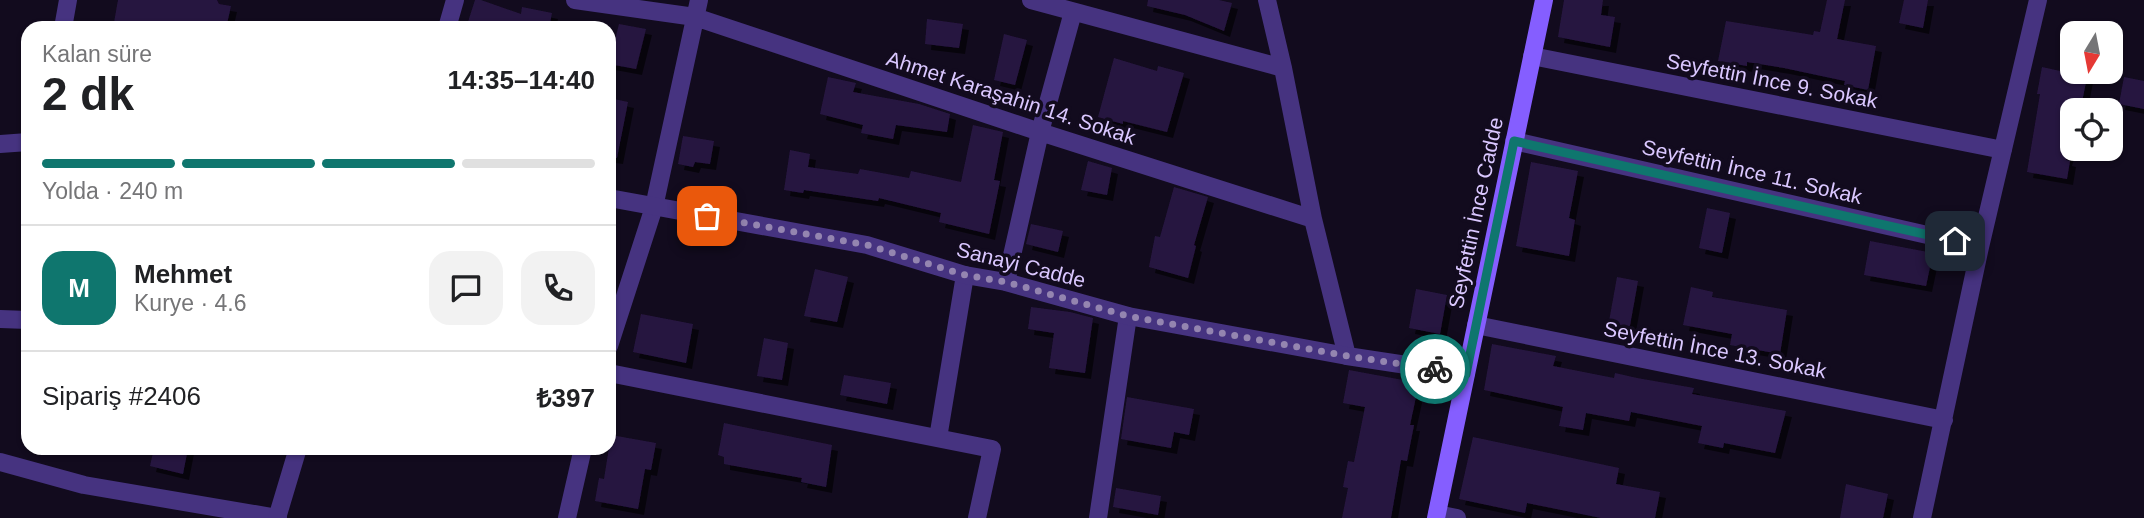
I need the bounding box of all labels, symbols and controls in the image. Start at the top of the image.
north arrow [2060,21,2123,84]
map controls [2060,21,2123,161]
text: Kalan süre [42,41,152,67]
street label: Ahmet Karaşahin 14. Sokak [884,46,1139,149]
street label: Seyfettin İnce 9. Sokak [1664,49,1880,112]
text: 14:35–14:40 [448,65,595,95]
text: 2 dk [42,68,134,120]
button: locate [2060,98,2123,161]
street label: Seyfettin İnce Cadde [1444,115,1507,311]
street label: Seyfettin İnce 11. Sokak [1640,135,1865,208]
text: Yolda · 240 m [42,178,183,204]
pin [677,186,737,246]
icon: bag [688,197,726,235]
pin [1925,211,1985,271]
icon: home [1936,222,1974,260]
street label: Sanayi Cadde [954,237,1088,292]
button: chat [429,251,503,325]
button: phone [521,251,595,325]
text: Mehmet [134,259,232,289]
text: M [68,273,90,303]
text: Kurye · 4.6 [134,290,247,316]
street label: Seyfettin İnce 13. Sokak [1602,317,1829,382]
courier [1400,334,1470,404]
icon: bike [1416,350,1454,388]
text: Sipariş #2406 [42,381,201,411]
text: ₺397 [537,383,595,413]

